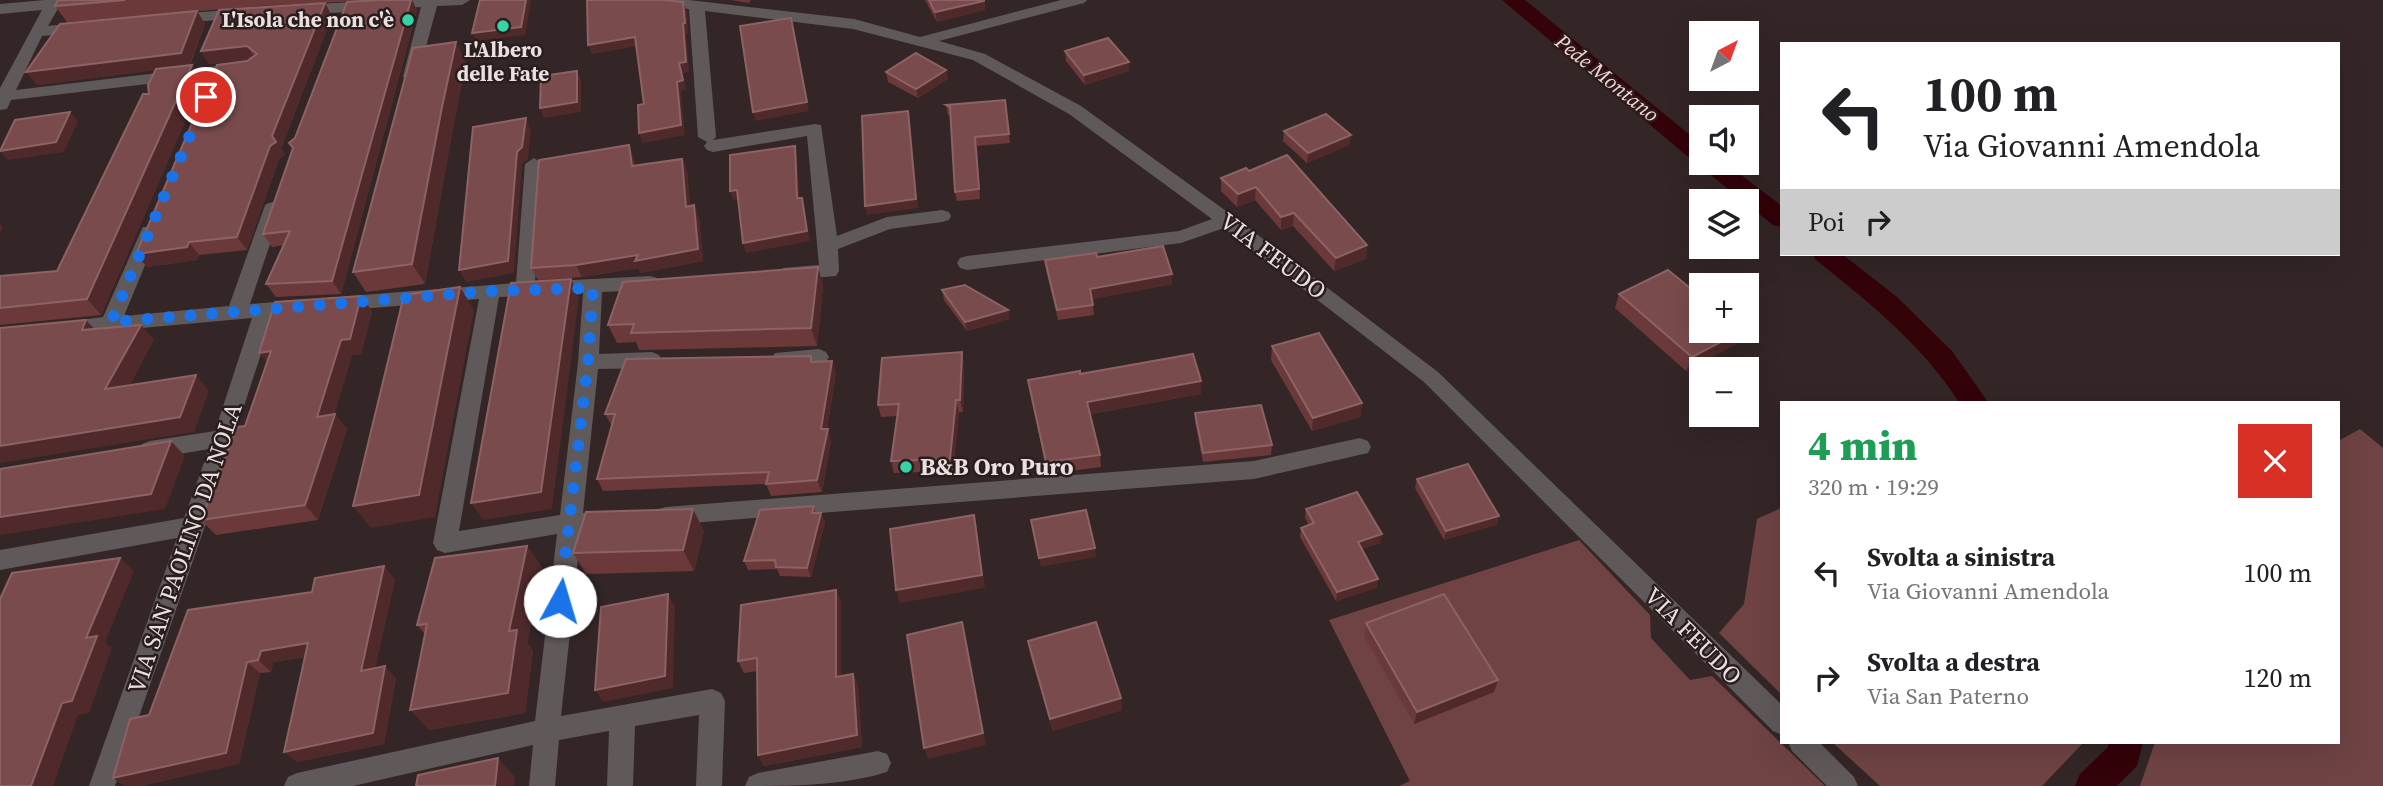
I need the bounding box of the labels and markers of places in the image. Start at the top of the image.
place label: L'Isola che non c'è [222,5,394,34]
marker: L'Isola che non c'è [400,12,416,28]
marker: L'Albero delle Fate [495,18,511,34]
place label: L'Albero delle Fate [457,35,549,88]
pin [176,67,236,127]
place label: B&B Oro Puro [920,450,1074,483]
marker: B&B Oro Puro [898,459,914,475]

